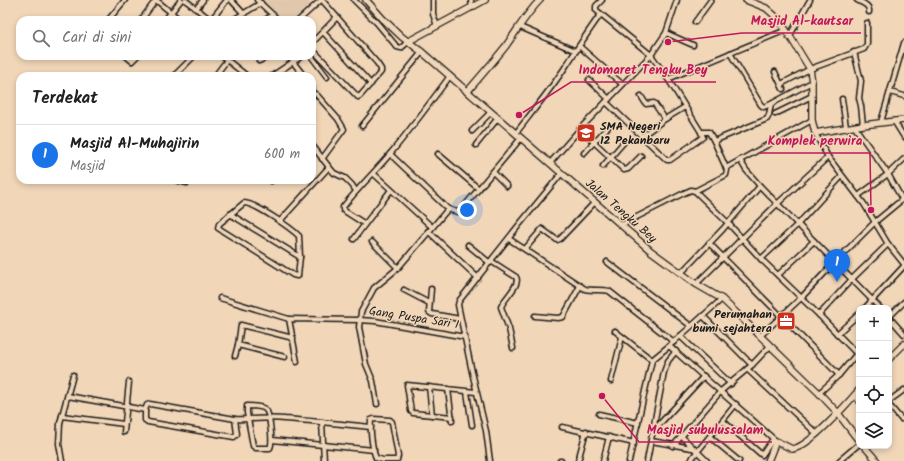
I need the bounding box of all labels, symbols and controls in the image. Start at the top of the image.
callout: Masjid Al-kautsar [742,8,861,33]
text: Masjid Al-kautsar [751,11,855,32]
search box [16,16,316,60]
text: Cari di sini [62,26,131,50]
icon: search [30,27,52,49]
callout: Indomaret Tengku Bey [571,57,716,82]
text: Indomaret Tengku Bey [578,60,708,81]
text: Terdekat [32,85,98,112]
place label: SMA Negeri 12 Pekanbaru [600,117,670,150]
school or university icon: SMA Negeri 12 Pekanbaru [575,122,597,144]
callout: Komplek perwira [760,128,870,153]
text: Komplek perwira [768,131,863,152]
text: Masjid Al-Muhajirin [70,132,199,156]
text: 1 [43,144,47,165]
text: 600 m [264,144,300,165]
text: Masjid [70,156,105,177]
street label: Jalan Tengku Bey [581,174,661,248]
your location [457,200,477,220]
pin: 1 [824,249,850,282]
street label: Gang Puspa Sari I [368,302,461,335]
place label: Perumahan bumi sejahtera [693,305,772,338]
map controls [856,305,892,449]
button: + [856,305,892,341]
office icon: Perumahan bumi sejahtera [775,310,797,332]
button: − [856,341,892,377]
button: locate [856,377,892,413]
button: layers [856,413,892,449]
callout: Masjid subulussalam [639,417,772,442]
text: Masjid subulussalam [647,420,764,441]

